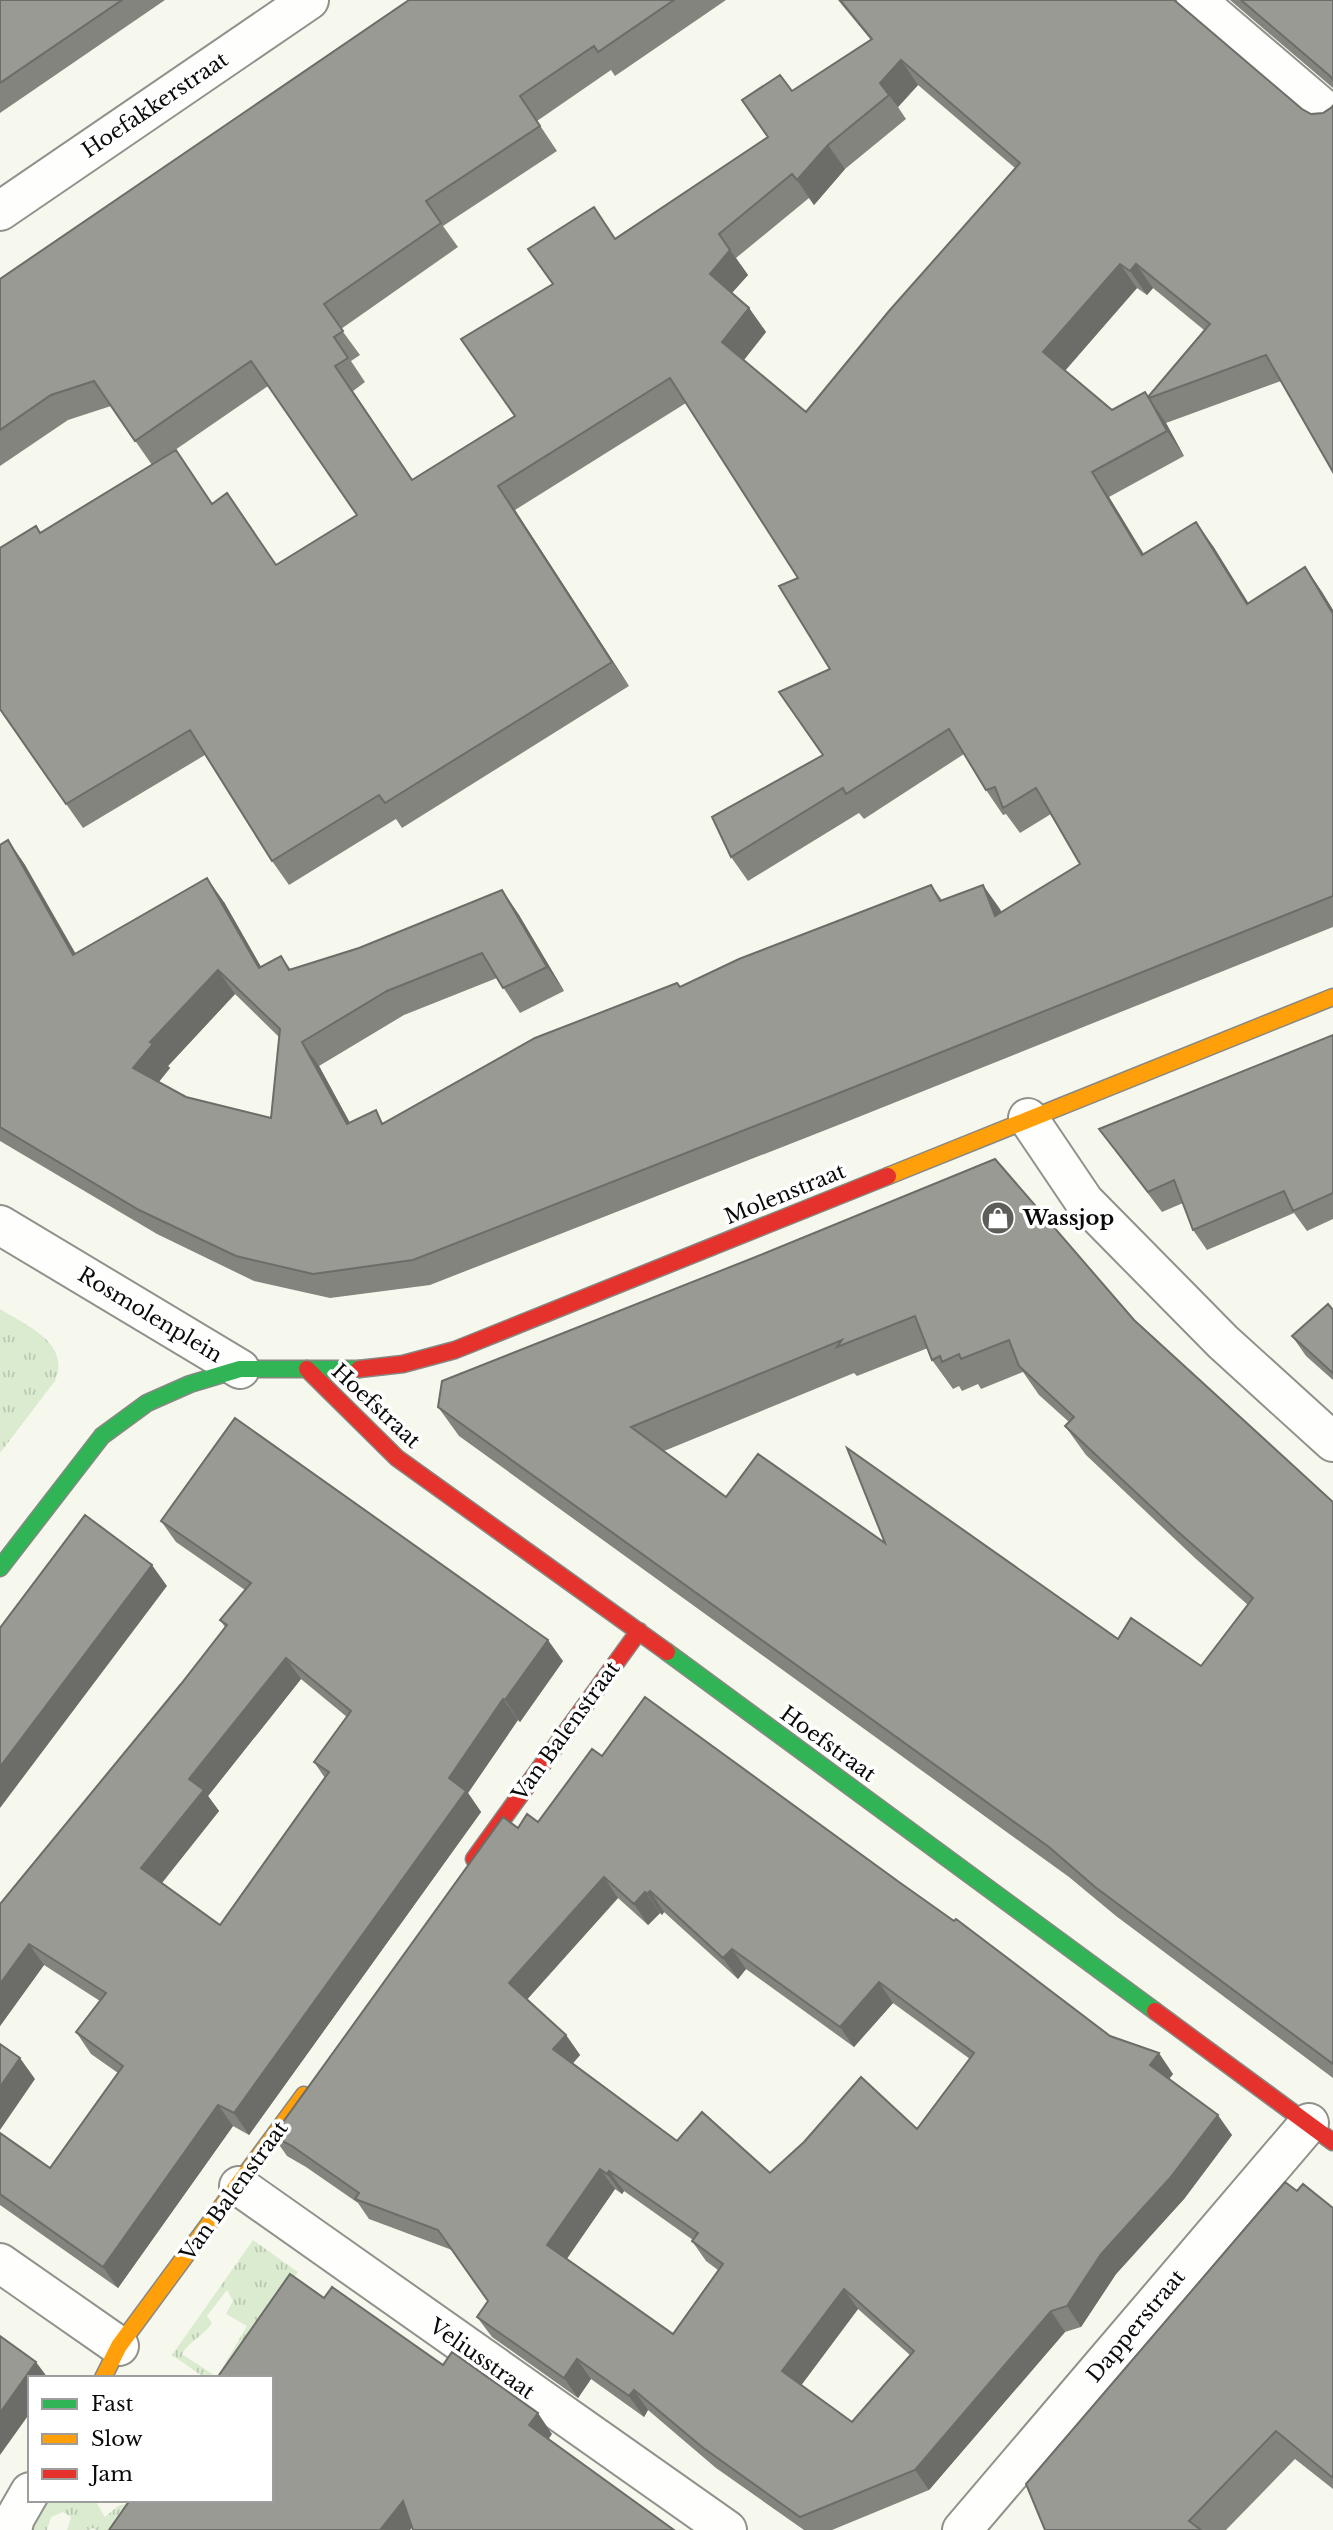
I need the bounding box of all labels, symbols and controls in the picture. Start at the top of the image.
street label: Hoefakkerstraat [77,46,233,164]
street label: Molenstraat [721,1158,849,1230]
shop icon: Wassjop [979,1199,1017,1237]
place label: Wassjop [1022,1205,1114,1231]
street label: Rosmolenplein [73,1262,227,1368]
street label: Hoefstraat [326,1358,426,1454]
street label: Van Balenstraat [506,1656,625,1807]
street label: Hoefstraat [775,1701,881,1787]
street label: Van Balenstraat [174,2116,293,2267]
street label: Dapperstraat [1081,2264,1191,2388]
street label: Veliusstraat [423,2312,540,2405]
legend [28,2376,273,2502]
text: Fast [91,2391,133,2417]
text: Slow [91,2426,143,2452]
text: Jam [88,2461,133,2487]

